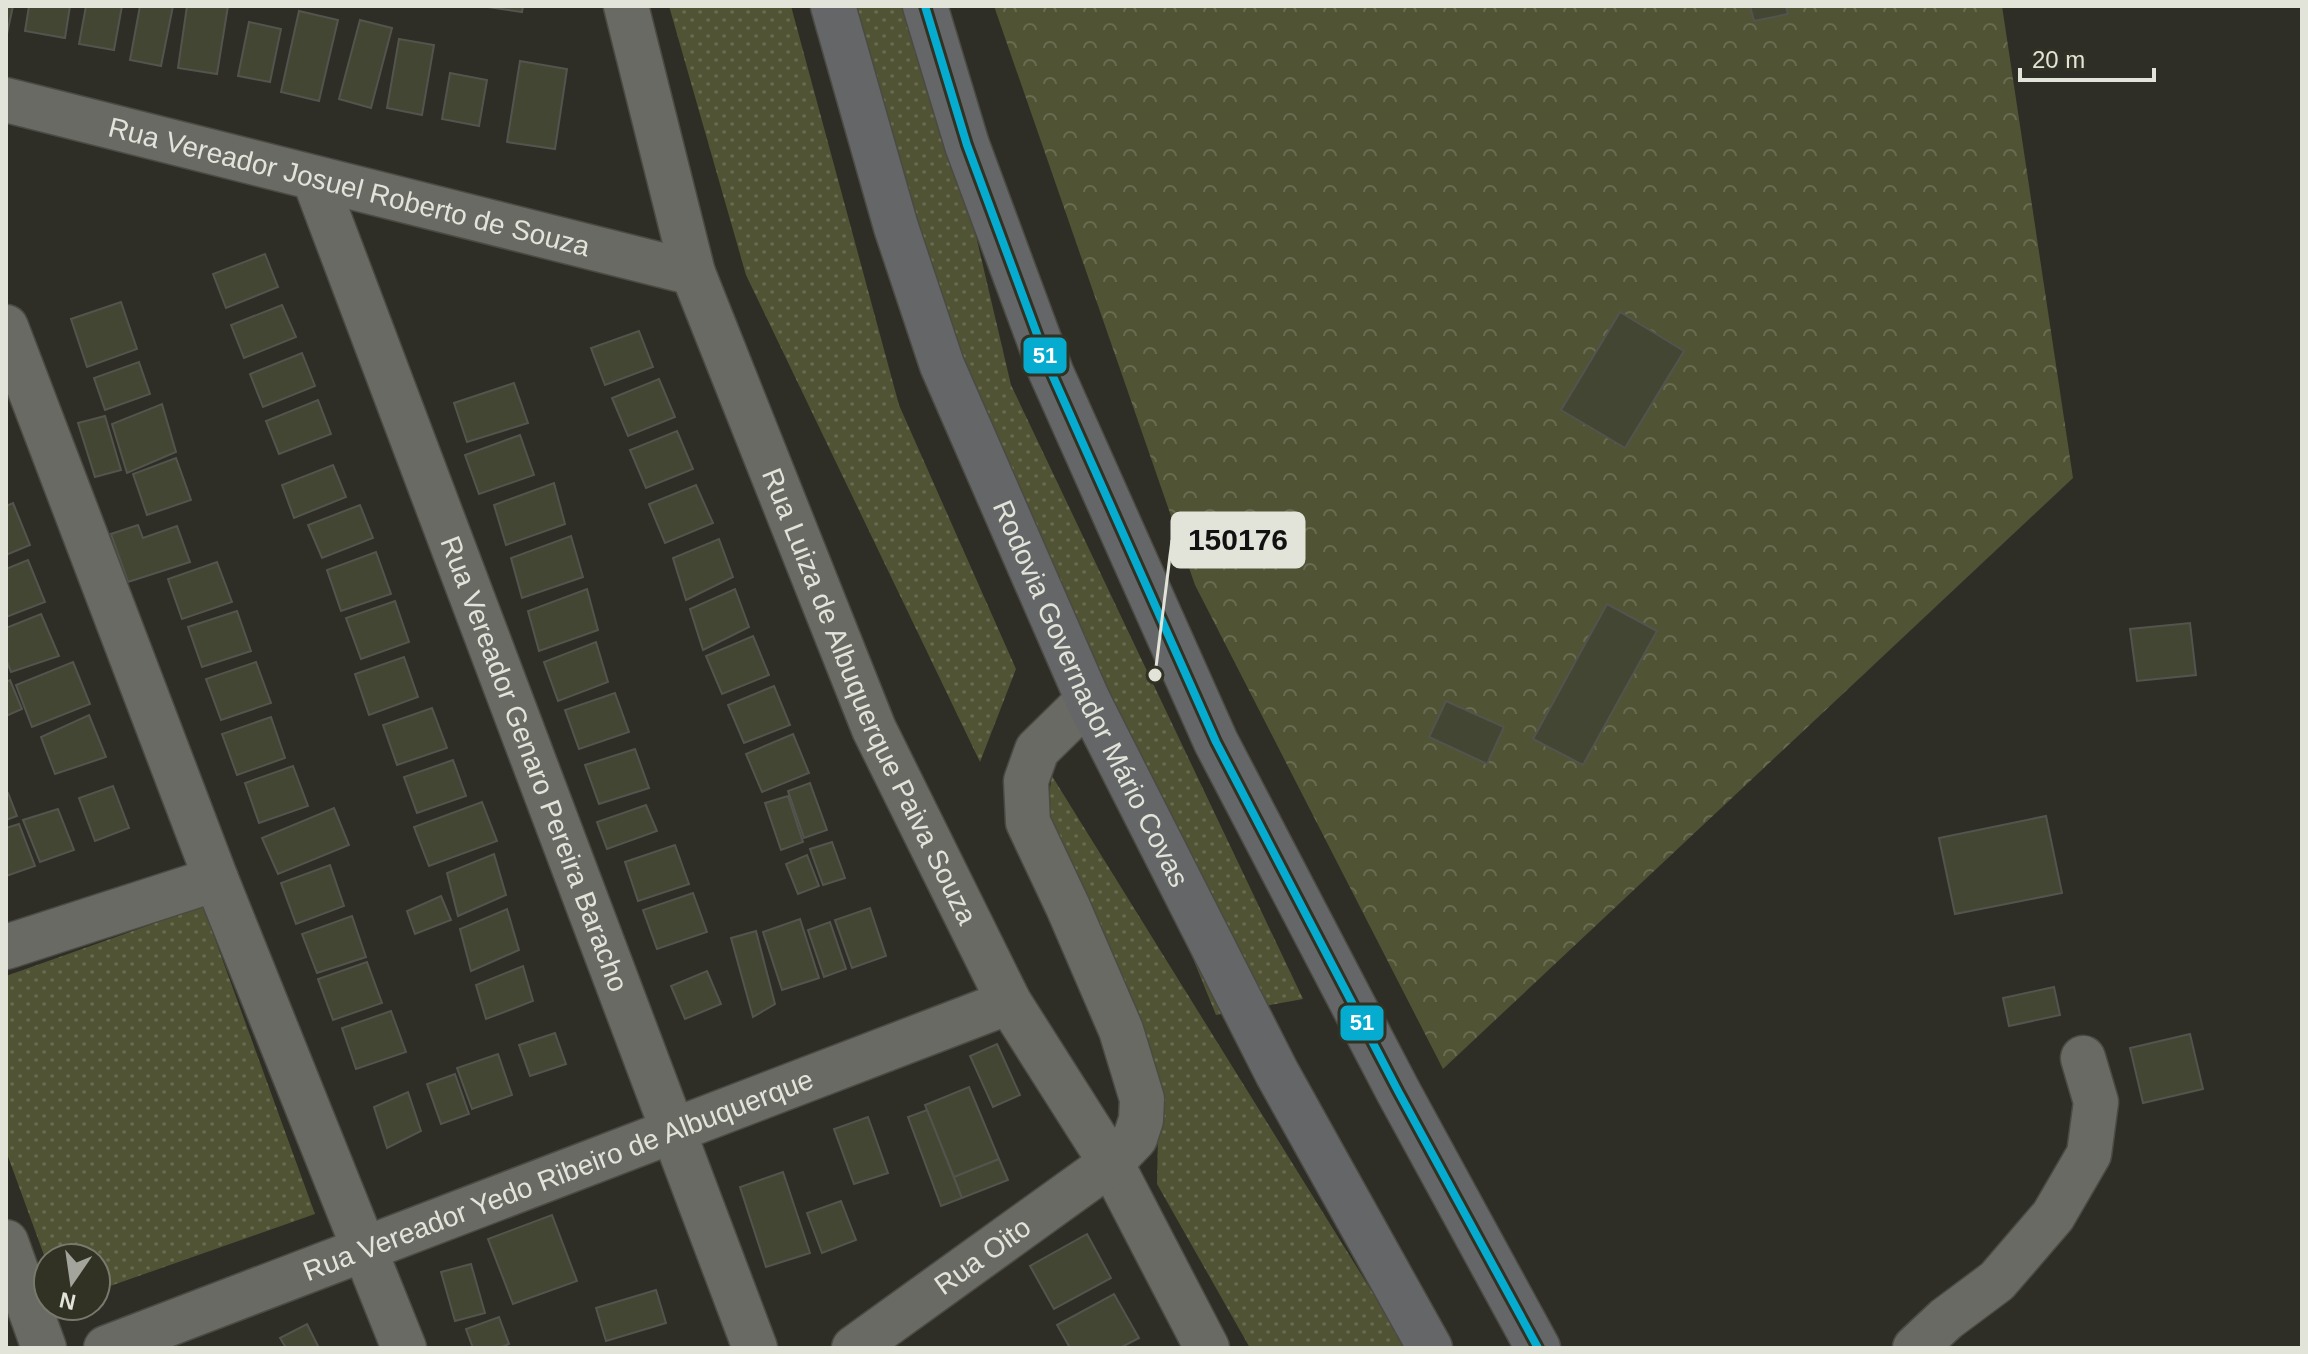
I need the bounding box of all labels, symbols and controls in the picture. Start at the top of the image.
scale bar [2020,32,2154,82]
text: 20 m [2032,46,2085,73]
street label: Rua Vereador Josuel Roberto de Souza [105,111,593,263]
line badge: 51 [1022,336,1068,375]
text: 51 [1033,343,1057,368]
street label: Rua Luiza de Albuquerque Paiva Souza [756,464,983,930]
street label: Rodovia Governador Mário Covas [987,496,1195,892]
callout: 150176 [1172,513,1304,567]
text: 150176 [1188,523,1288,556]
street label: Rua Vereador Genaro Pereira Baracho [434,532,634,996]
line badge: 51 [1339,1004,1385,1042]
text: 51 [1350,1010,1374,1035]
street label: Rua Vereador Yedo Ribeiro de Albuquerque [299,1064,817,1287]
street label: Rua Oito [929,1211,1036,1301]
north arrow [32,1242,112,1322]
text: N [57,1287,78,1315]

